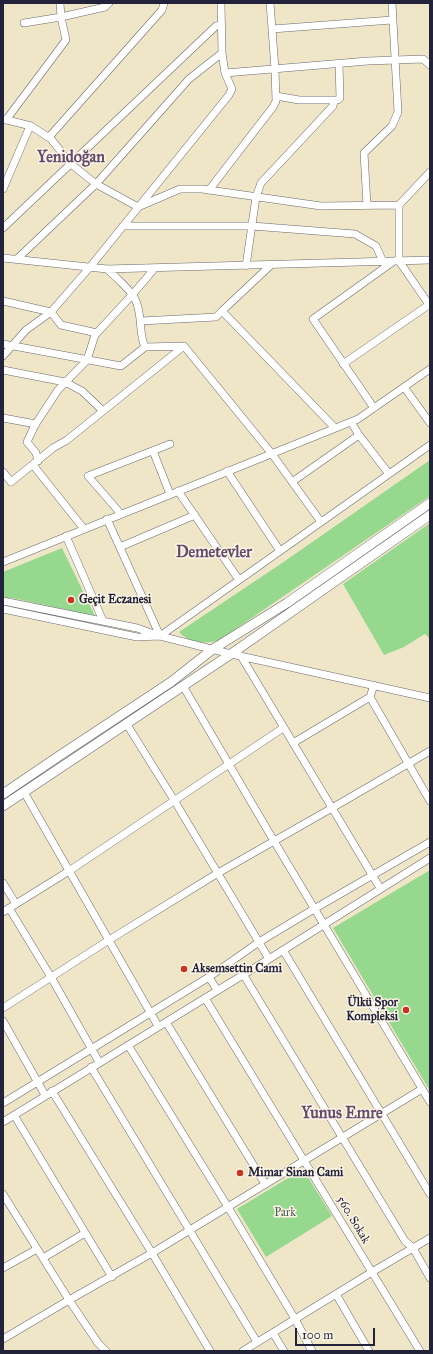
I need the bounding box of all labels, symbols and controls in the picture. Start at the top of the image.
district label: Yenidoğan [37,148,105,168]
district label: Demetevler [176,543,252,563]
place label: Geçit Eczanesi [79,593,151,607]
marker: Geçit Eczanesi [66,595,76,605]
place label: Aksemsettin Cami [192,962,282,976]
marker: Aksemsettin Cami [179,964,189,974]
place label: Ülkü Spor Kompleksi [346,996,398,1024]
marker: Ülkü Spor Kompleksi [401,1005,411,1015]
district label: Yunus Emre [301,1104,383,1124]
place label: Mimar Sinan Cami [248,1166,343,1180]
marker: Mimar Sinan Cami [235,1168,245,1178]
street label: 560. Sokak [333,1194,373,1246]
park label: Park [274,1206,296,1220]
scale bar [297,1320,377,1346]
text: 100 m [302,1328,333,1342]

